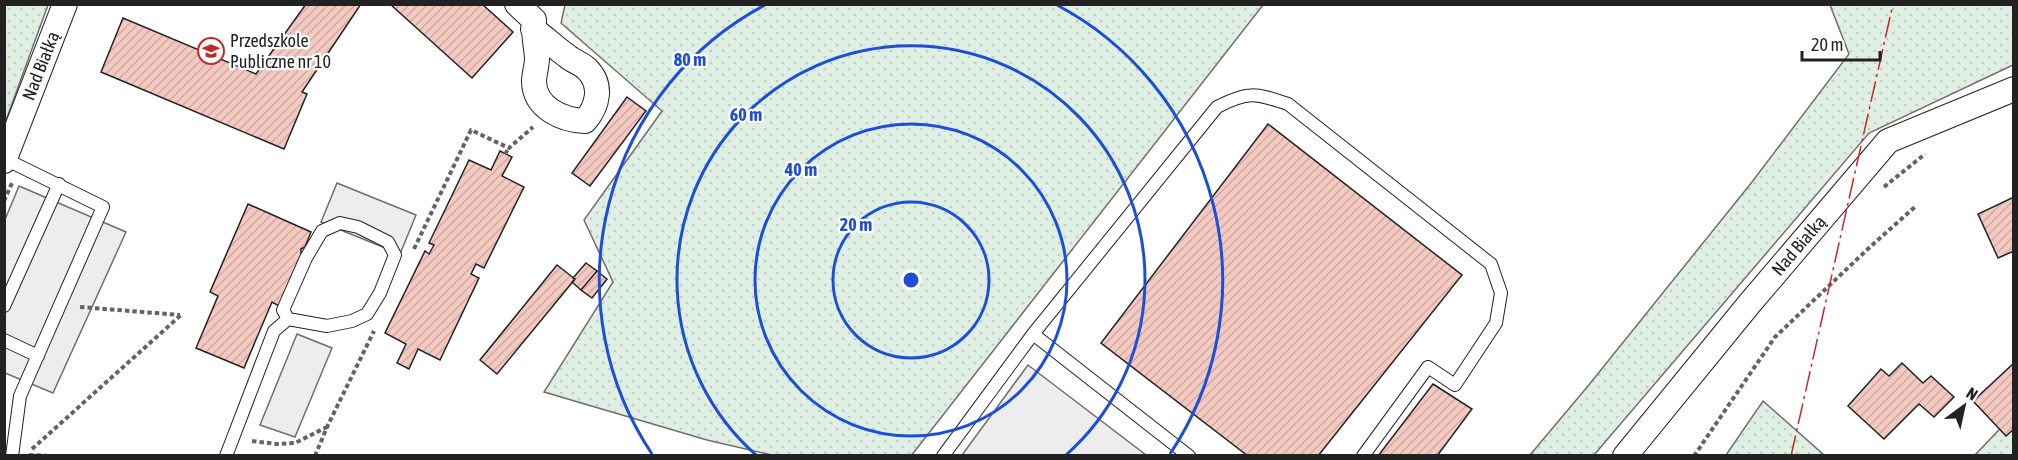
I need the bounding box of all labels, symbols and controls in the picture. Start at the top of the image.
scale bar [1802,24,1880,62]
street label: Nad Białką [18,28,63,103]
place label: Przedszkole Publiczne nr 10 [230,30,331,72]
text: 20 m [1811,34,1843,55]
school or university icon: Przedszkole Publiczne nr 10 [196,36,226,66]
text: 80 m [674,49,706,70]
text: 60 m [730,104,762,125]
text: 40 m [784,159,817,180]
street label: Nad Białką [1767,211,1830,280]
text: 20 m [840,214,872,235]
centre of rings [901,270,921,290]
north arrow [1934,376,1994,436]
text: N [1963,383,1981,404]

